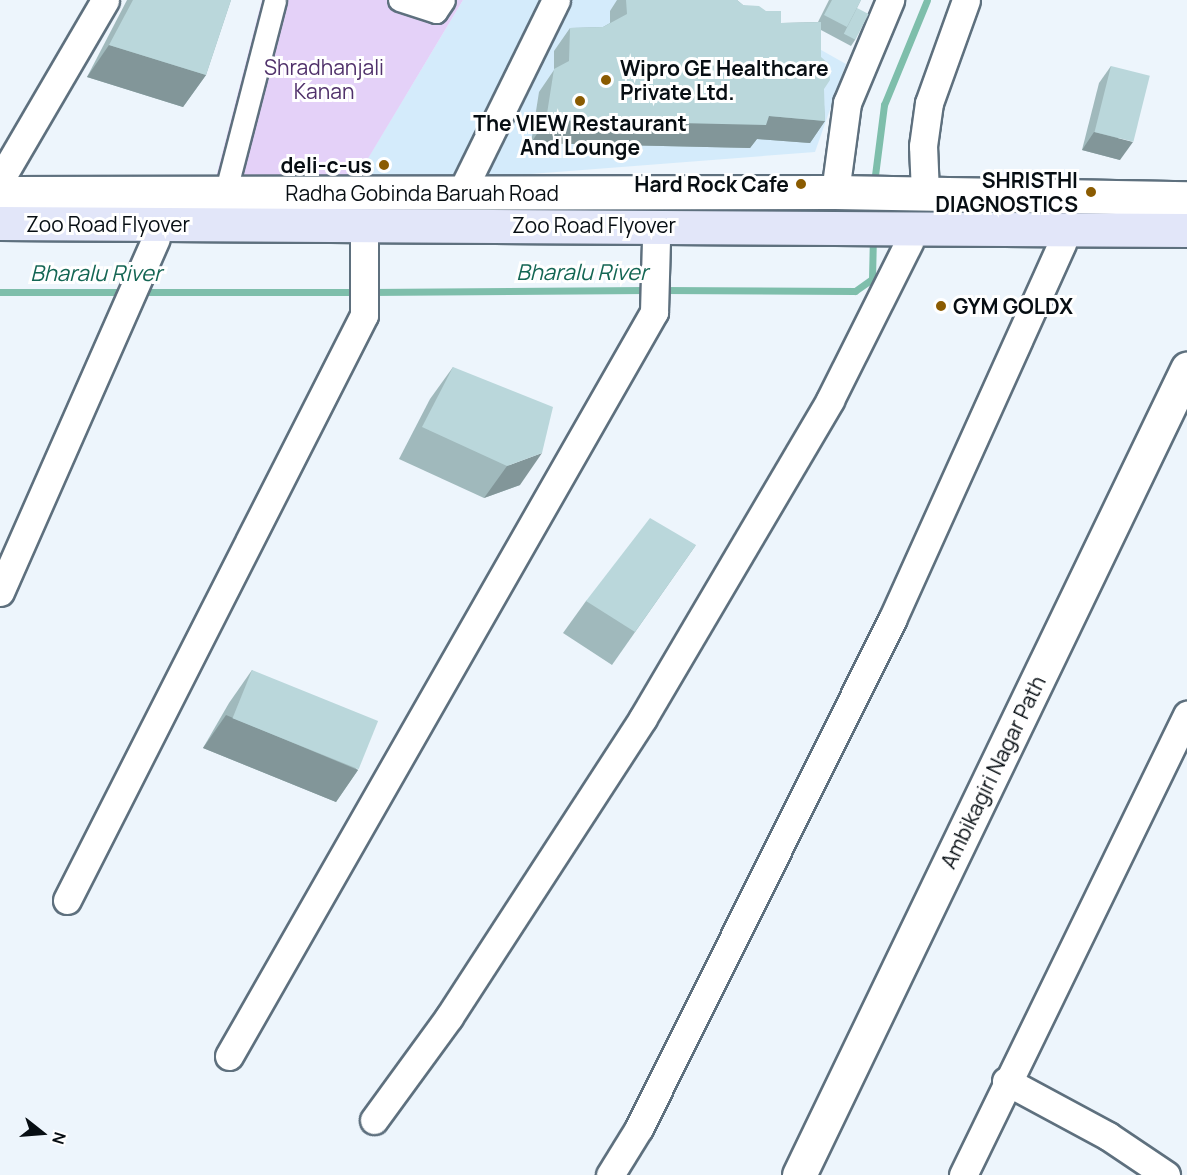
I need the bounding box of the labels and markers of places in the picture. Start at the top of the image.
place label: Wipro GE Healthcare Private Ltd. [620,55,829,105]
marker: Wipro GE Healthcare Private Ltd. [597,71,615,89]
marker: The VIEW Restaurant And Lounge [573,94,587,108]
place label: The VIEW Restaurant And Lounge [473,110,687,160]
place label: deli-c-us [280,152,372,178]
marker: deli-c-us [377,158,391,172]
place label: SHRISTHI DIAGNOSTICS [935,167,1078,217]
place label: Hard Rock Cafe [634,171,789,197]
marker: Hard Rock Cafe [794,177,808,191]
marker: SHRISTHI DIAGNOSTICS [1082,183,1100,201]
place label: GYM GOLDX [953,293,1073,319]
marker: GYM GOLDX [934,299,948,313]

